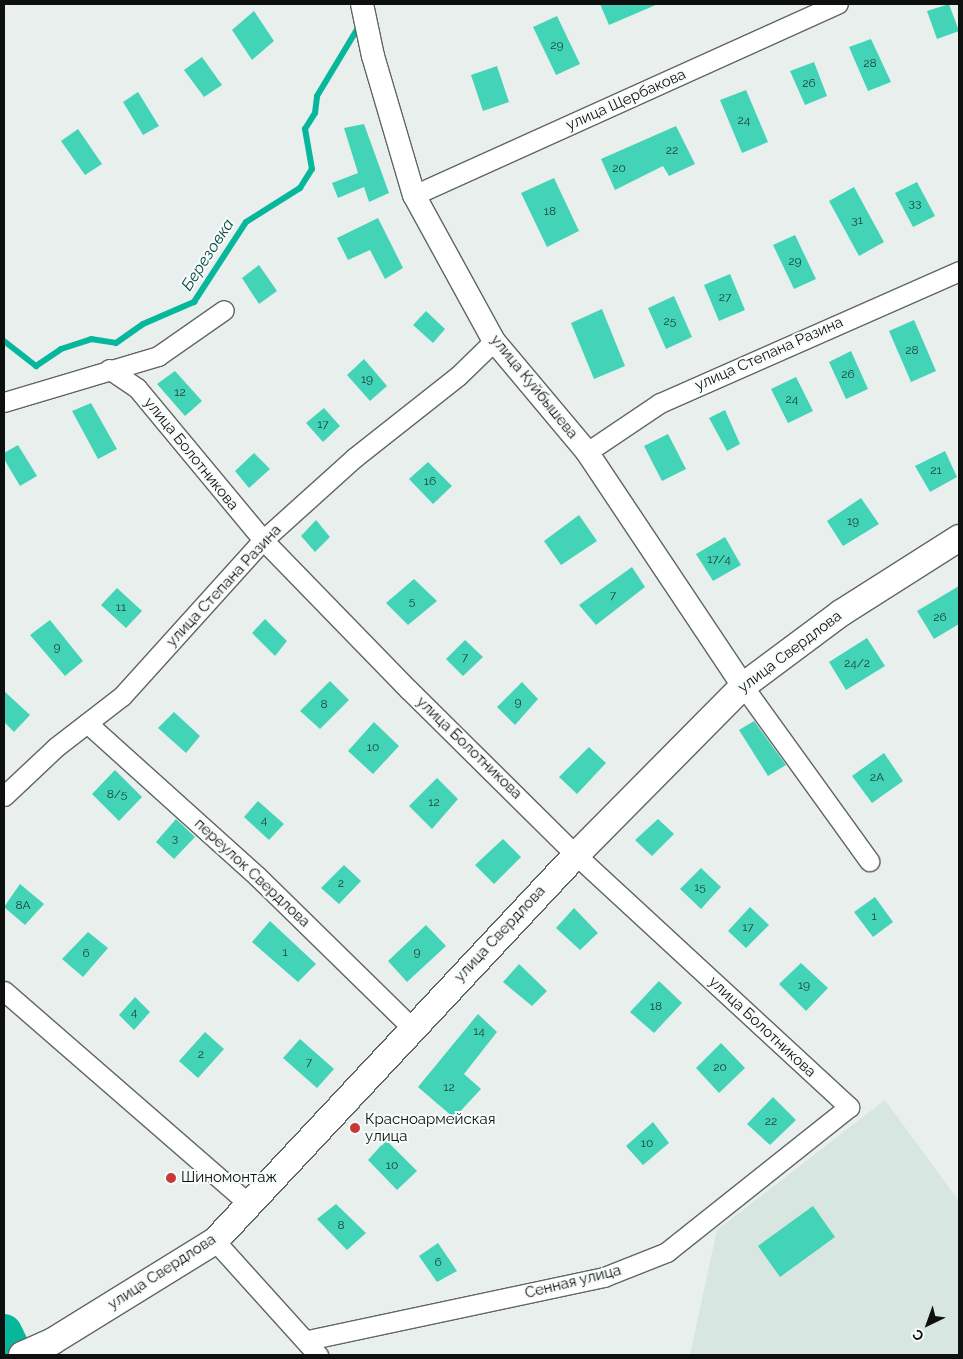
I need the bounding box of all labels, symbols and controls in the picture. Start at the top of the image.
house number: 29 [550,39,564,53]
house number: 28 [863,57,877,71]
street label: улица Щербакова [563,66,689,134]
house number: 26 [802,77,816,91]
house number: 24 [738,114,750,128]
house number: 22 [666,144,678,158]
house number: 20 [612,162,626,176]
house number: 33 [909,197,921,211]
house number: 18 [544,205,556,219]
house number: 31 [851,214,863,228]
water label: Березовка [178,216,238,294]
house number: 29 [788,255,802,269]
house number: 27 [719,291,731,305]
street label: улица Степана Разина [692,313,846,395]
house number: 25 [664,315,676,329]
street label: улица Куйбышева [487,331,581,443]
house number: 28 [905,344,919,358]
house number: 26 [841,368,855,382]
house number: 19 [361,373,373,387]
house number: 12 [174,386,186,400]
house number: 24 [786,393,798,407]
street label: улица Болотникова [140,394,242,514]
house number: 17 [317,418,329,432]
house number: 21 [930,464,942,478]
house number: 16 [424,475,436,489]
house number: 19 [847,515,859,529]
street label: улица Степана Разина [163,521,285,651]
house number: 17/4 [707,553,731,567]
house number: 7 [610,589,616,603]
house number: 5 [409,595,415,609]
house number: 11 [116,601,126,615]
street label: улица Свердлова [735,607,845,697]
house number: 26 [933,611,947,625]
house number: 9 [53,641,61,655]
house number: 7 [462,651,468,665]
house number: 24/2 [844,657,870,671]
street label: улица Болотникова [412,693,526,803]
house number: 9 [514,696,522,710]
house number: 8 [320,698,328,712]
house number: 10 [367,741,379,755]
house number: 2А [870,771,884,785]
house number: 8/5 [107,788,127,802]
house number: 12 [428,796,440,810]
house number: 4 [261,814,267,828]
street label: переулок Свердлова [191,815,313,931]
house number: 3 [172,832,178,846]
house number: 2 [338,877,344,891]
house number: 15 [694,881,706,895]
street label: улица Свердлова [451,882,549,986]
house number: 8А [15,899,31,913]
house number: 1 [871,910,877,924]
house number: 17 [742,921,754,935]
house number: 1 [282,946,288,960]
house number: 9 [413,946,421,960]
house number: 6 [82,947,90,961]
street label: улица Болотникова [705,973,819,1081]
house number: 19 [798,979,810,993]
house number: 18 [650,1000,662,1014]
house number: 4 [131,1006,137,1020]
house number: 14 [473,1025,485,1039]
house number: 2 [198,1048,204,1062]
house number: 7 [306,1056,312,1070]
house number: 20 [713,1061,727,1075]
house number: 12 [443,1081,455,1095]
place label: Красноармейская улица [365,1110,495,1145]
house number: 22 [765,1115,777,1129]
marker: Красноармейская улица [349,1122,361,1134]
house number: 10 [641,1137,653,1151]
house number: 10 [386,1159,398,1173]
place label: Шиномонтаж [181,1169,277,1187]
marker: Шиномонтаж [165,1172,177,1184]
house number: 8 [337,1219,345,1233]
street label: улица Свердлова [105,1230,219,1314]
house number: 6 [434,1256,442,1270]
street label: Сенная улица [523,1261,623,1303]
north arrow [903,1299,953,1349]
text: С [909,1326,927,1344]

